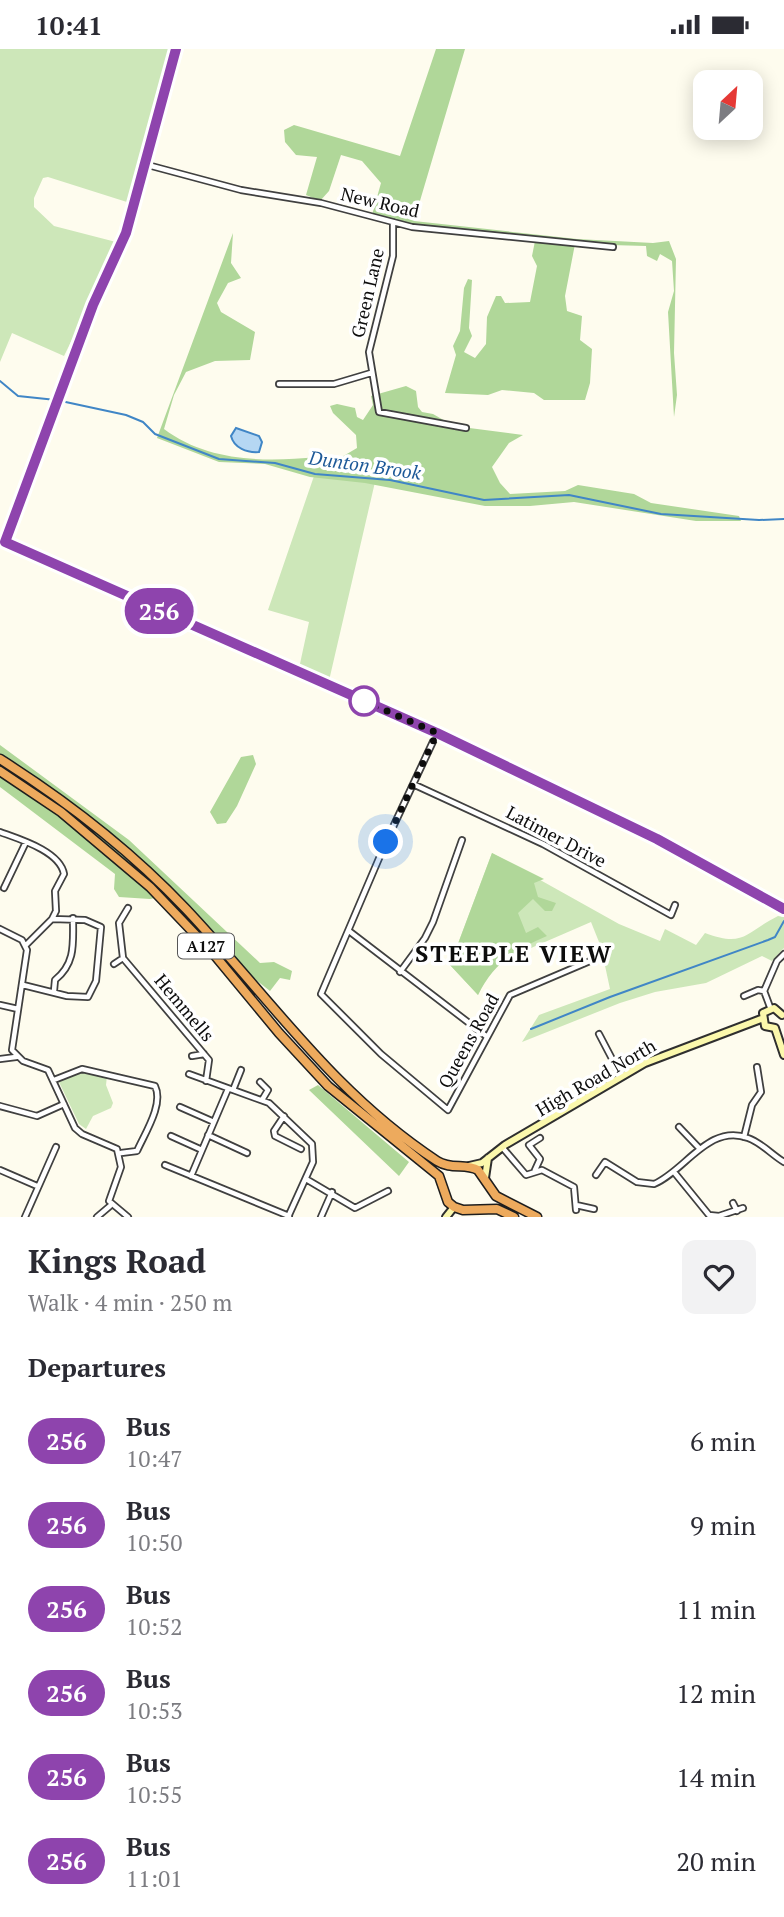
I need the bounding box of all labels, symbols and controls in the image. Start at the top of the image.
text: 10:41 [35,8,103,42]
north arrow [693,70,763,140]
map controls [693,70,763,140]
street label: New Road [339,181,422,223]
street label: Green Lane [345,246,389,340]
water label: Dunton Brook [306,444,424,485]
line badge: 256 [119,588,199,634]
text: 256 [139,595,179,627]
unlabelled marker [349,686,379,716]
street label: Latimer Drive [502,800,611,873]
your location [368,824,403,859]
road number: A127 [178,933,234,958]
district label: STEEPLE VIEW [415,937,613,969]
street label: Hemmells [150,969,220,1046]
street label: Queens Road [432,989,504,1092]
street label: High Road North [531,1033,660,1121]
text: Kings Road [28,1239,206,1282]
button: heart [682,1240,756,1314]
text: Walk · 4 min · 250 m [28,1287,232,1318]
text: Departures [28,1350,166,1384]
text: Bus [126,1409,171,1443]
text: 6 min [690,1424,756,1458]
text: 256 [46,1425,87,1457]
text: 10:47 [126,1443,183,1474]
text: Bus [126,1493,171,1527]
text: 9 min [690,1508,756,1542]
text: 256 [46,1509,87,1541]
text: 10:50 [126,1527,183,1558]
text: Bus [126,1577,171,1611]
text: 11 min [676,1592,756,1626]
text: 256 [46,1593,87,1625]
text: 10:52 [126,1611,183,1642]
text: Bus [126,1661,171,1695]
text: 12 min [676,1676,756,1710]
text: 256 [46,1677,87,1709]
text: 10:53 [126,1695,183,1726]
text: Bus [126,1745,171,1779]
text: 14 min [676,1760,756,1794]
text: 256 [46,1761,87,1793]
text: 10:55 [126,1779,183,1810]
text: Bus [126,1829,171,1863]
text: 20 min [676,1844,756,1878]
text: 256 [46,1845,87,1877]
text: 11:01 [126,1863,183,1894]

